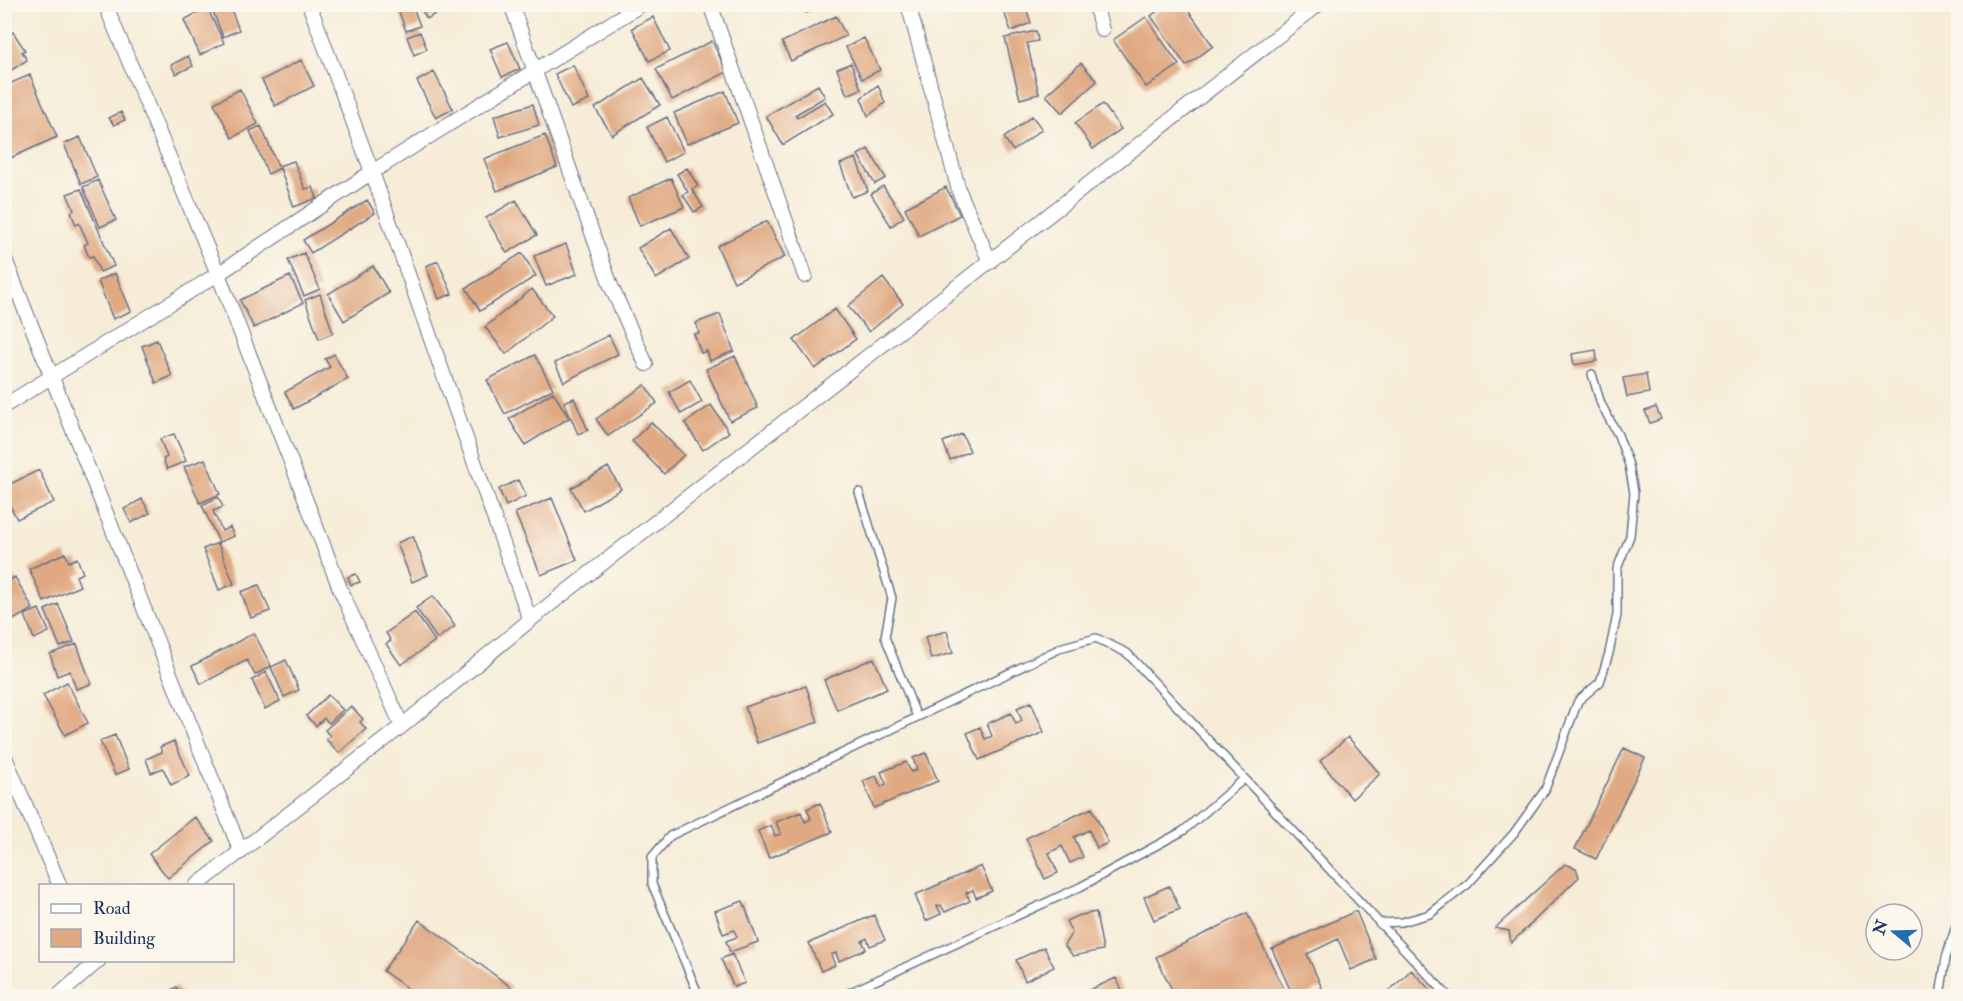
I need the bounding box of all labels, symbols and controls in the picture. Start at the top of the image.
legend [39,884,234,962]
text: Road [93,897,131,920]
north arrow [1864,902,1924,962]
text: N [1869,917,1893,938]
text: Building [93,927,156,950]

